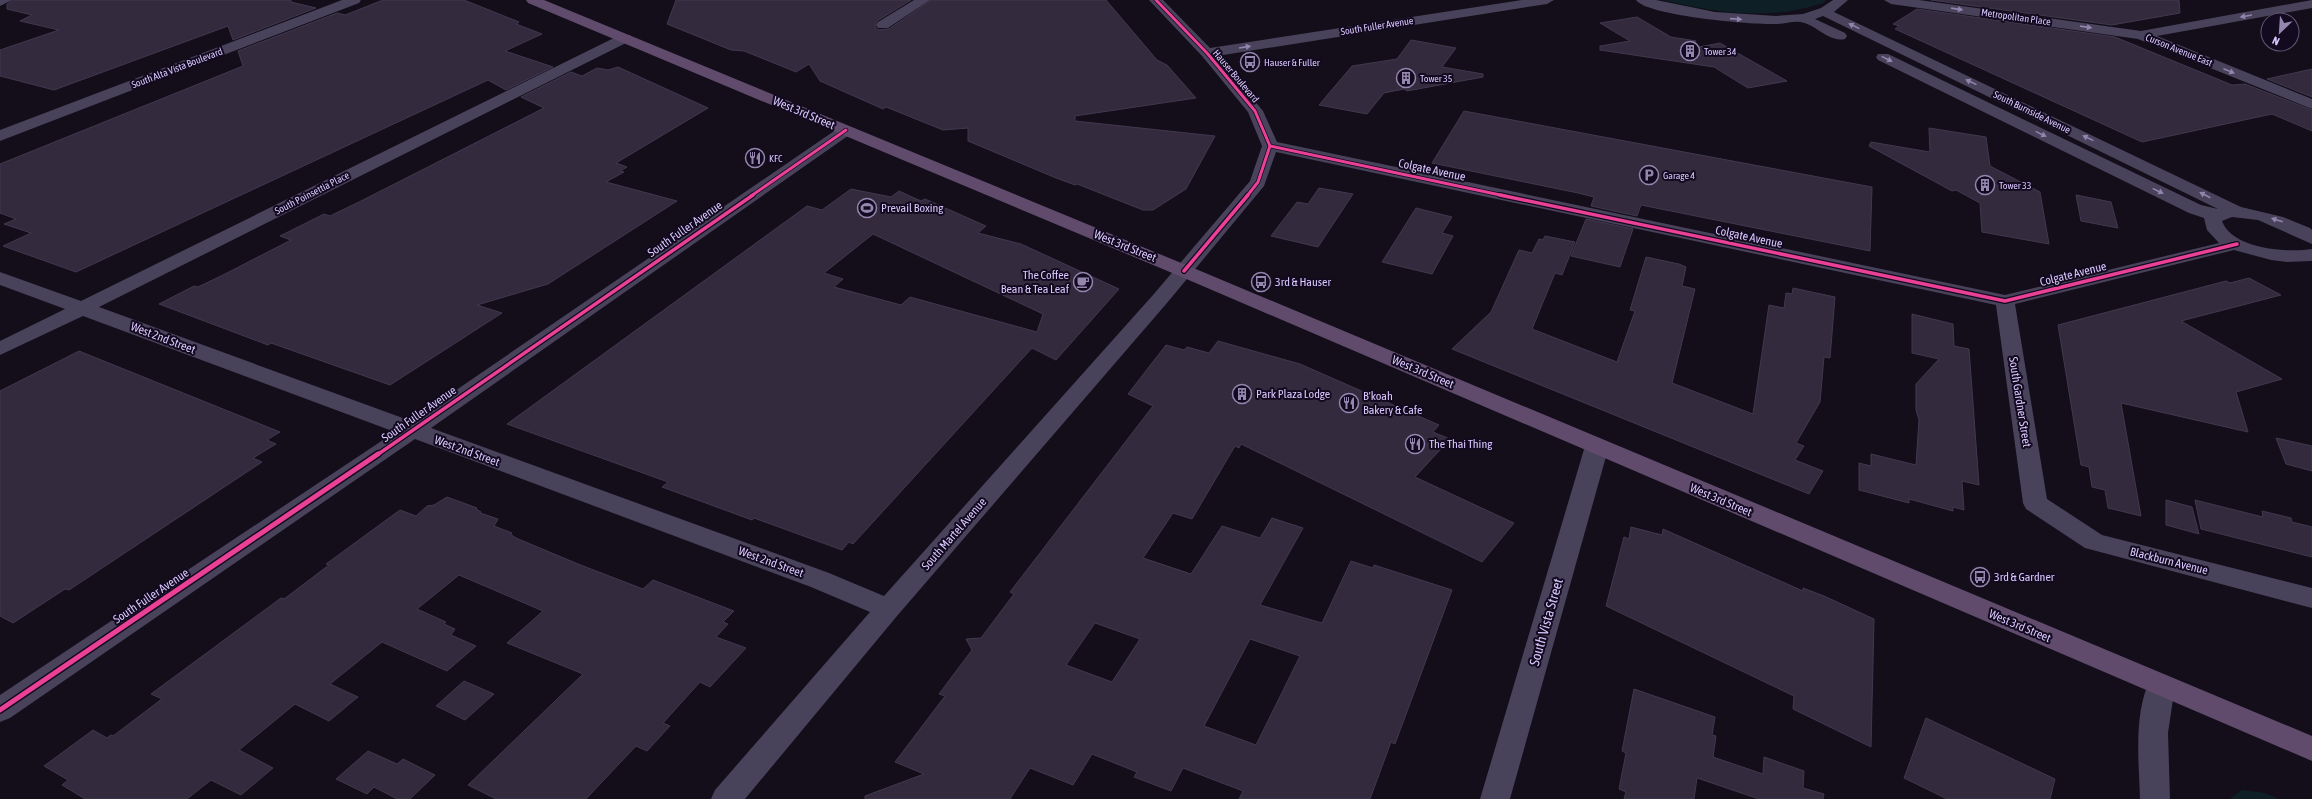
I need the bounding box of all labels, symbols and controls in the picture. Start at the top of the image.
one-way arrow [1951,6,1963,12]
street label: Metropolitan Place [1980,7,2052,27]
north arrow [2260,12,2300,52]
one-way arrow [2240,13,2252,19]
street label: South Fuller Avenue [1340,15,1415,37]
one-way arrow [1730,15,1742,22]
one-way arrow [1848,23,1859,29]
one-way arrow [2080,24,2092,30]
street label: Curson Avenue East [2144,32,2214,68]
text: N [2270,34,2281,48]
building icon: Tower 34 [1679,40,1701,62]
one-way arrow [1239,44,1252,50]
street label: South Alta Vista Boulevard [130,45,224,90]
place label: Tower 34 [1704,46,1737,57]
street label: Hauser Boulevard [1211,47,1261,105]
bus stop icon: Hauser & Fuller [1239,51,1261,73]
one-way arrow [1881,56,1892,62]
place label: Hauser & Fuller [1264,57,1321,68]
building icon: Tower 35 [1395,67,1417,89]
one-way arrow [2224,68,2236,74]
place label: Tower 35 [1420,73,1453,84]
one-way arrow [1965,79,1977,85]
street label: South Burnside Avenue [1992,89,2073,136]
street label: West 3rd Street [771,94,838,133]
one-way arrow [2036,131,2047,137]
one-way arrow [2083,135,2094,141]
restaurant icon: KFC [744,147,766,169]
place label: KFC [769,153,783,164]
street label: Colgate Avenue [1397,156,1467,184]
parking icon: Garage 4 [1638,164,1660,186]
street label: South Poinsettia Place [273,169,351,217]
place label: Garage 4 [1663,170,1695,181]
building icon: Tower 33 [1974,174,1996,196]
place label: Tower 33 [1999,180,2032,191]
one-way arrow [2152,188,2164,194]
one-way arrow [2200,191,2211,198]
sports icon: Prevail Boxing [856,197,878,219]
street label: South Fuller Avenue [645,198,725,260]
place label: Prevail Boxing [881,201,944,215]
one-way arrow [2271,217,2283,223]
street label: Colgate Avenue [1714,223,1784,251]
street label: West 3rd Street [1092,227,1159,265]
street label: Colgate Avenue [2038,259,2108,289]
place label: The Coffee Bean & Tea Leaf [1001,268,1070,296]
cafe icon: The Coffee Bean & Tea Leaf [1072,271,1094,293]
bus stop icon: 3rd & Hauser [1250,271,1272,293]
place label: 3rd & Hauser [1275,275,1331,289]
street label: West 2nd Street [129,319,198,357]
street label: West 3rd Street [1390,353,1457,392]
street label: South Gardner Street [2006,356,2034,449]
street label: South Fuller Avenue [379,383,459,445]
building icon: Park Plaza Lodge [1231,383,1253,405]
place label: Park Plaza Lodge [1256,387,1330,401]
place label: B'koah Bakery & Cafe [1363,389,1423,417]
restaurant icon: B'koah Bakery & Cafe [1338,392,1360,414]
street label: West 2nd Street [433,433,502,469]
restaurant icon: The Thai Thing [1404,433,1426,455]
place label: The Thai Thing [1429,437,1493,451]
street label: West 3rd Street [1688,481,1755,520]
street label: South Martel Avenue [919,495,989,573]
street label: West 2nd Street [737,544,806,580]
street label: Blackburn Avenue [2129,545,2209,577]
street label: South Fuller Avenue [111,566,191,626]
bus stop icon: 3rd & Gardner [1969,566,1991,588]
place label: 3rd & Gardner [1994,570,2055,584]
street label: South Vista Street [1526,576,1566,668]
street label: West 3rd Street [1987,607,2054,646]

